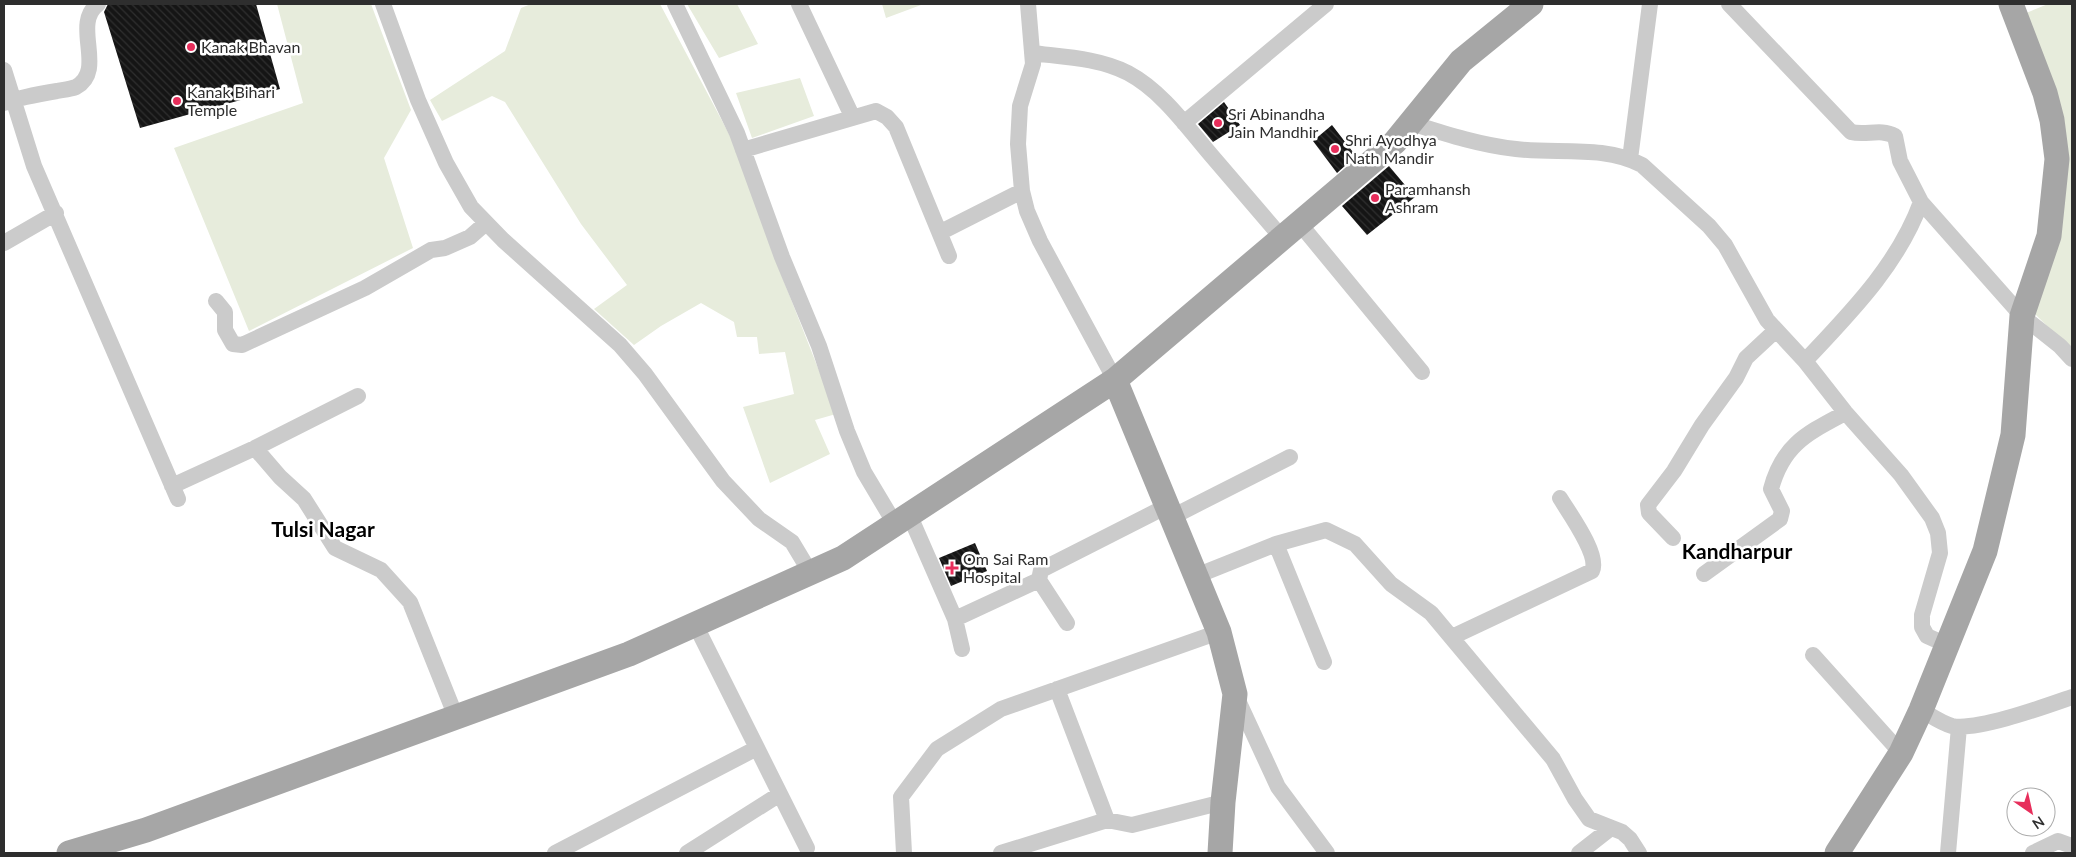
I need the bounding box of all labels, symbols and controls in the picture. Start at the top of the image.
place label: Kanak Bhavan [201,37,300,56]
marker: Kanak Bhavan [185,41,197,53]
place label: Kanak Bihari Temple [187,82,275,119]
marker: Kanak Bihari Temple [171,95,183,107]
place label: Sri Abinandha Jain Mandhir [1228,104,1325,141]
marker: Sri Abinandha Jain Mandhir [1212,117,1224,129]
place label: Shri Ayodhya Nath Mandir [1345,130,1437,167]
marker: Shri Ayodhya Nath Mandir [1329,143,1341,155]
place label: Paramhansh Ashram [1385,179,1471,216]
marker: Paramhansh Ashram [1369,192,1381,204]
district label: Tulsi Nagar [271,516,375,541]
district label: Kandharpur [1682,538,1793,563]
place label: Om Sai Ram Hospital [963,549,1048,586]
marker: Om Sai Ram Hospital [945,561,959,575]
north arrow [2006,787,2056,837]
text: N [2029,813,2048,833]

